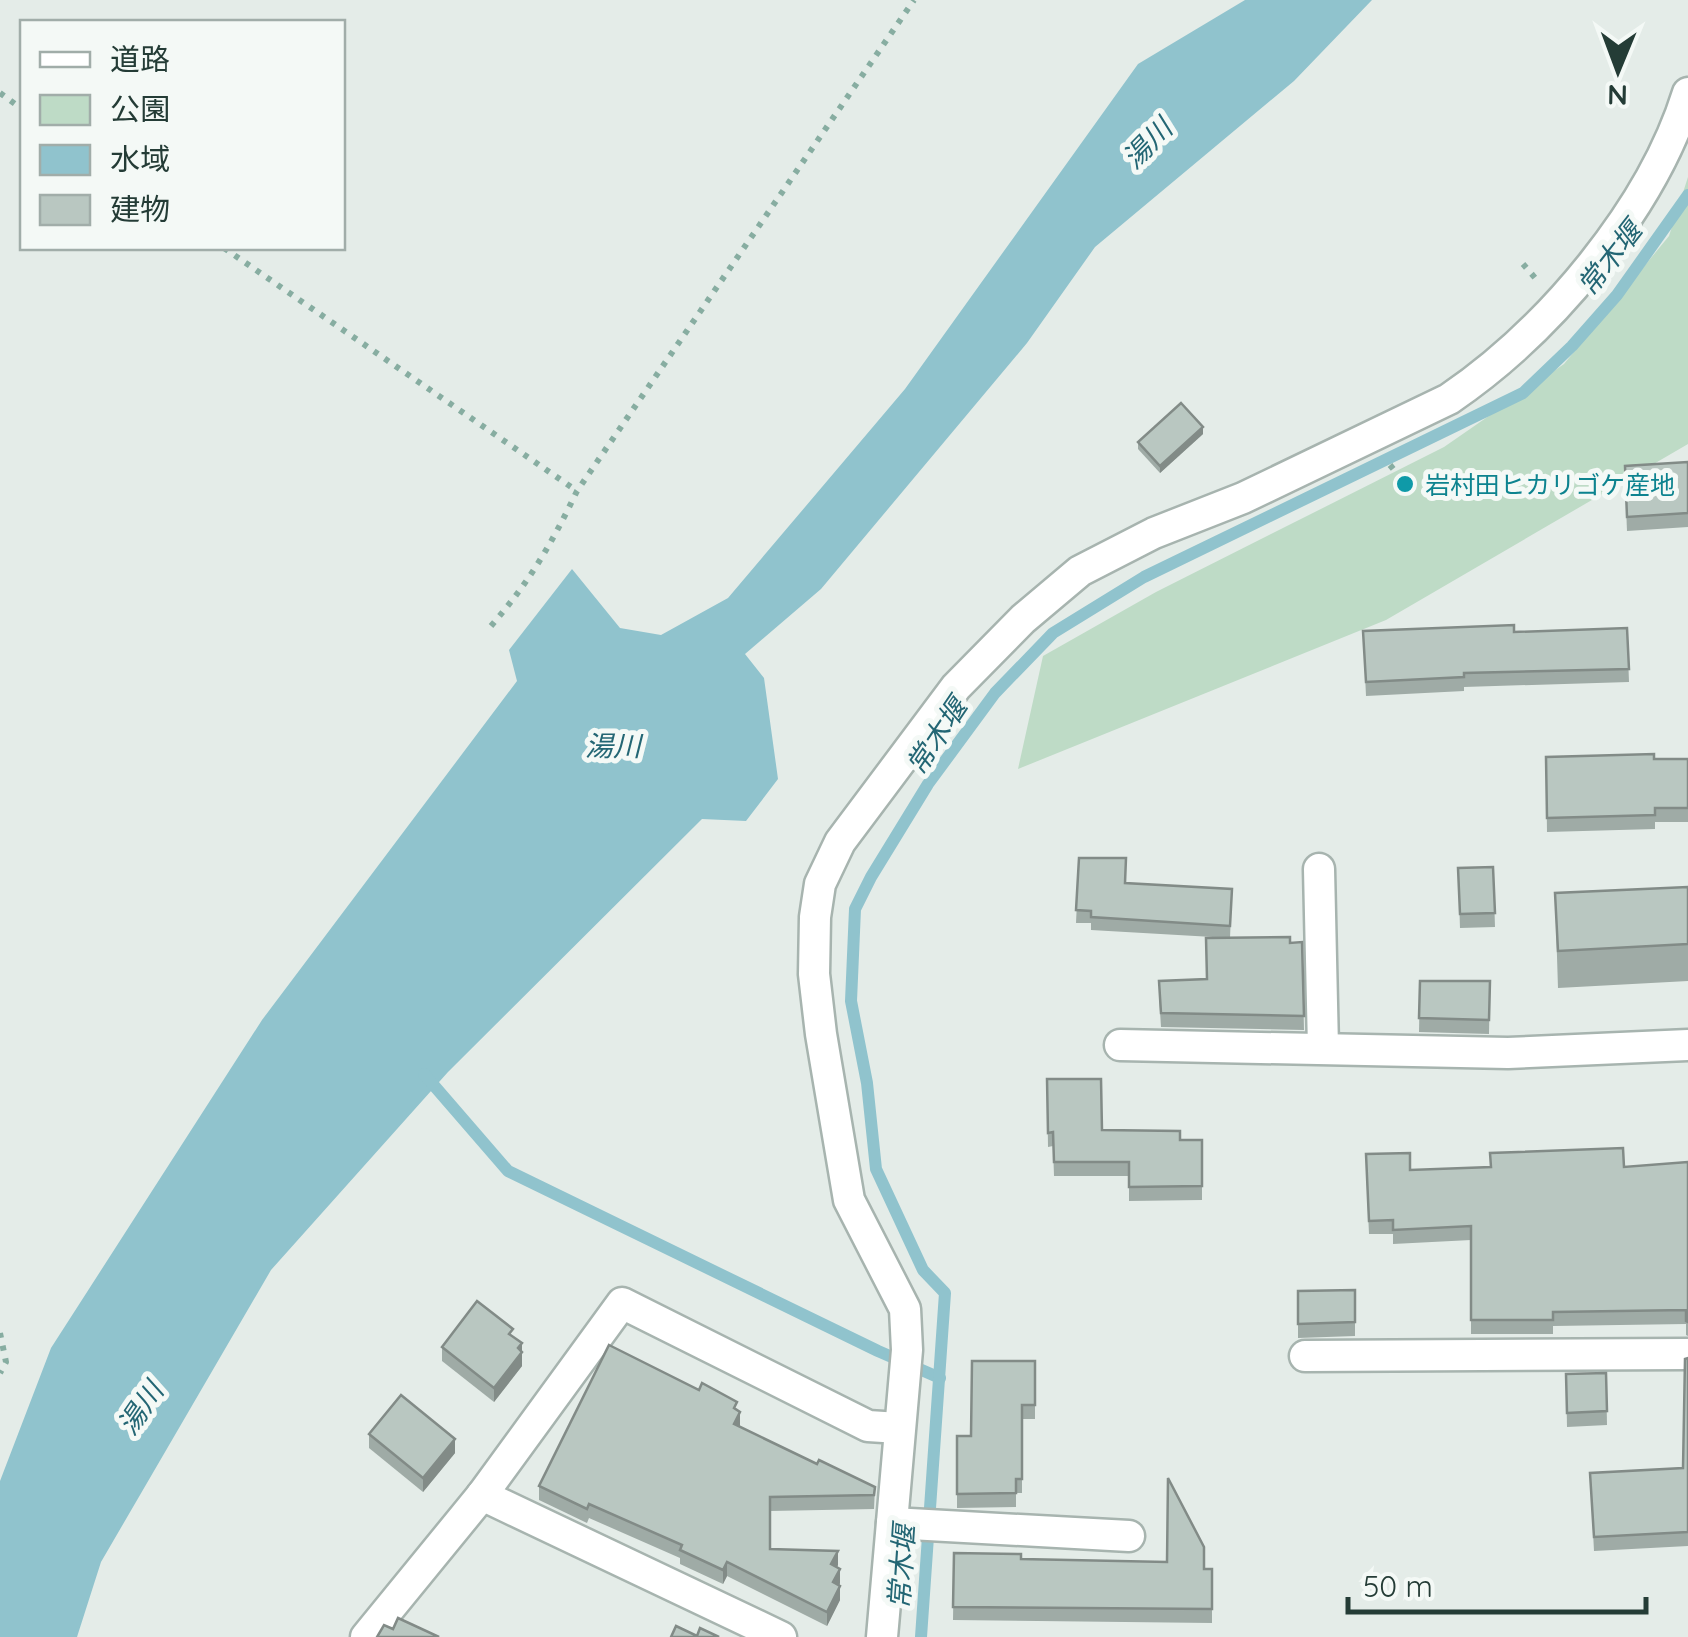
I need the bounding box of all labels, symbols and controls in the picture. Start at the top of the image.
legend [20,20,345,250]
north arrow [1568,20,1668,120]
text: 道路 [110,40,170,78]
text: N [1607,78,1628,113]
text: 公園 [110,90,170,128]
water label: 湯川 [1115,109,1181,175]
text: 水域 [110,140,170,178]
text: 建物 [110,190,170,228]
water label: 常木堰 [1569,210,1652,302]
place label: 岩村田ヒカリゴケ産地 [1425,469,1675,500]
marker: 岩村田ヒカリゴケ産地 [1394,473,1416,495]
water label: 常木堰 [898,687,977,781]
water label: 湯川 [585,728,644,763]
water label: 湯川 [110,1373,172,1441]
water label: 常木堰 [881,1519,922,1610]
scale bar [1348,1552,1646,1614]
text: 50 m [1363,1567,1433,1605]

